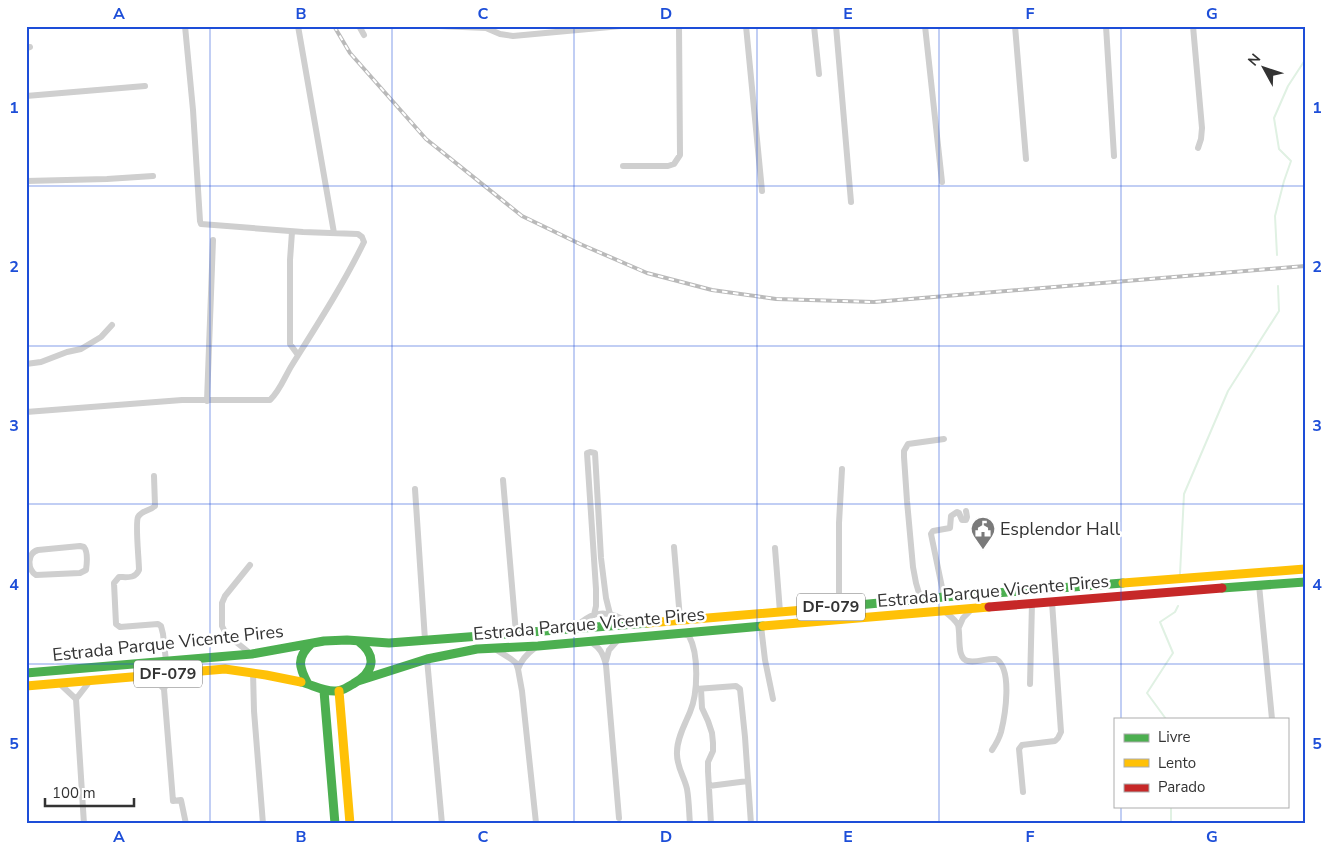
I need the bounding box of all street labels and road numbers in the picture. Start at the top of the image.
street label: Estrada Parque Vicente Pires [876,569,1110,613]
road number: DF-079 [797,594,865,620]
street label: Estrada Parque Vicente Pires [472,602,706,646]
street label: Estrada Parque Vicente Pires [51,619,285,667]
road number: DF-079 [134,661,202,688]

